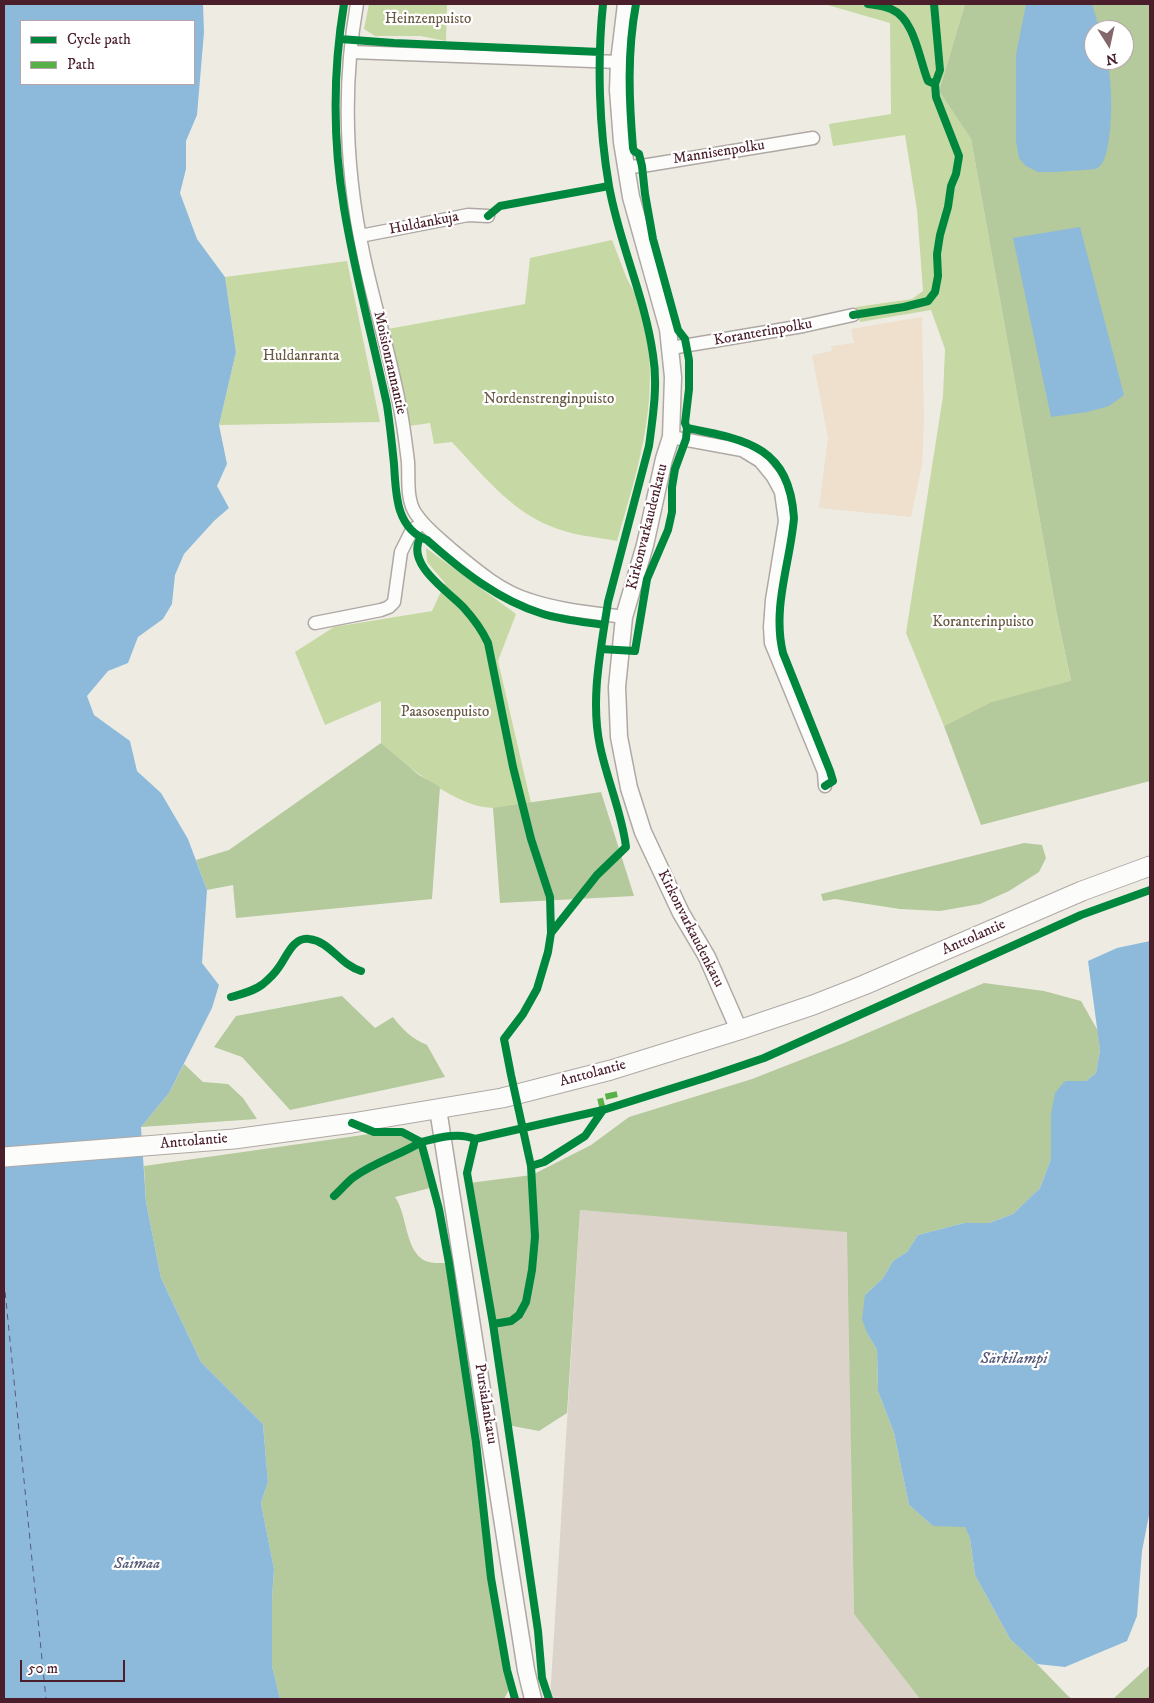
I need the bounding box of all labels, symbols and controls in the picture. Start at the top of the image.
park label: Heinzenpuisto [385,11,471,29]
legend [20,20,195,85]
north arrow [1084,20,1134,70]
text: Cycle path [67,30,131,49]
text: N [1104,49,1119,69]
text: Path [67,55,95,74]
street label: Mannisenpolku [672,137,766,169]
street label: Huldankuja [388,208,460,240]
street label: Moisionrannantie [368,310,410,416]
street label: Koranterinpolku [712,315,814,351]
park label: Huldanranta [263,348,339,366]
park label: Nordenstrenginpuisto [484,391,614,409]
street label: Kirkonvarkaudenkatu [624,462,672,592]
park label: Koranterinpuisto [932,614,1034,632]
park label: Paasosenpuisto [401,704,489,722]
street label: Kirkonvarkaudenkatu [653,867,727,991]
street label: Anttolantie [939,916,1009,960]
street label: Anttolantie [558,1057,628,1091]
street label: Anttolantie [160,1130,228,1154]
water label: Särkilampi [980,1350,1048,1370]
street label: Pursialankatu [470,1362,500,1446]
water label: Saimaa [114,1555,160,1575]
scale bar [22,1650,128,1682]
text: 50 m [28,1659,58,1678]

